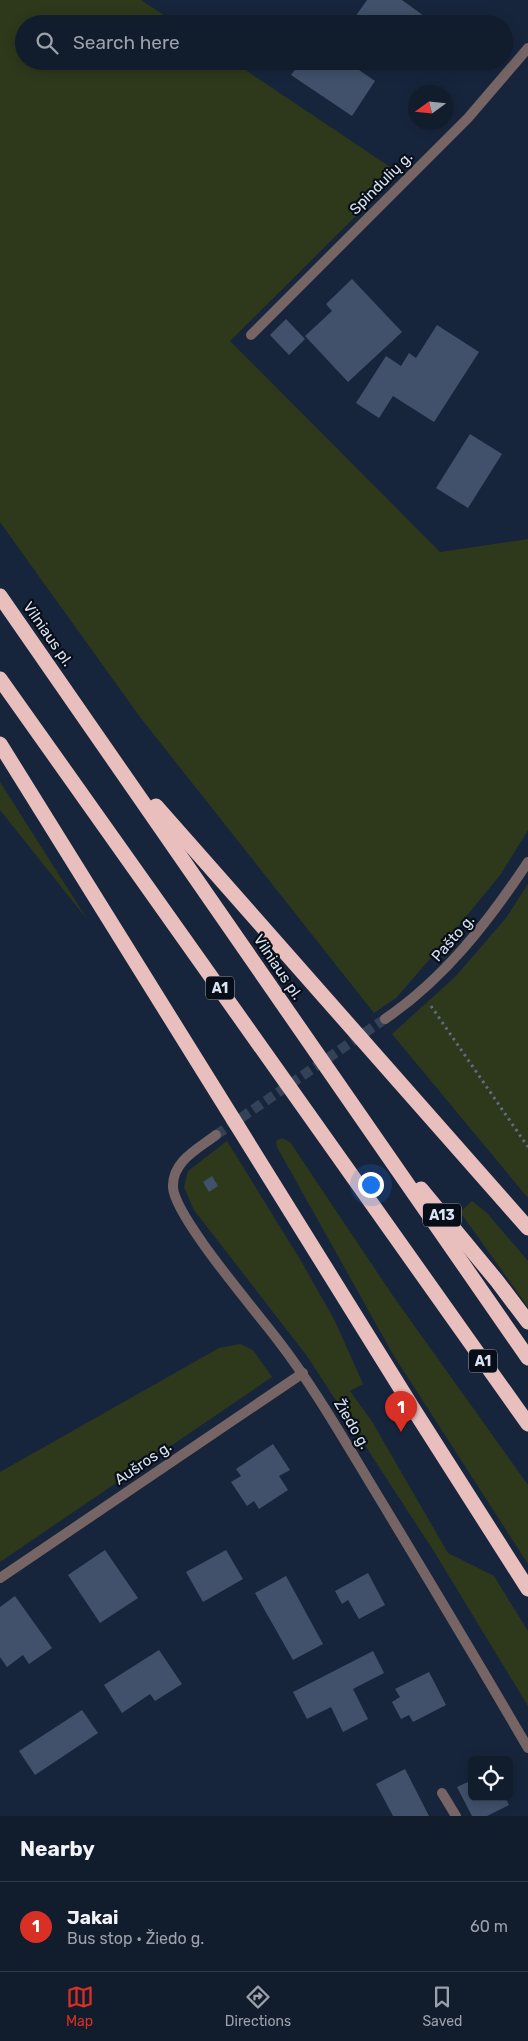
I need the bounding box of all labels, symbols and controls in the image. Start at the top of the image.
search box [15,15,513,70]
icon: search [33,29,61,57]
text: Search here [73,31,180,54]
north arrow [408,85,453,130]
street label: Spindulių g. [346,148,416,218]
street label: Vilniaus pl. [19,598,77,670]
street label: Pašto g. [428,911,478,965]
street label: Vilniaus pl. [250,931,306,1003]
road number: A1 [206,976,234,1000]
your location [358,1172,384,1198]
road number: A13 [423,1204,461,1226]
road number: A1 [469,1350,497,1372]
pin: 1 [385,1391,417,1432]
street label: Žiedo g. [330,1396,374,1452]
street label: Aušros g. [111,1437,175,1489]
map controls [468,1756,513,1801]
button: locate [468,1756,513,1801]
text: Nearby [20,1836,95,1861]
text: Jakai [67,1906,118,1929]
text: 1 [32,1917,40,1936]
text: 60 m [470,1917,508,1936]
text: Bus stop · Žiedo g. [67,1929,204,1948]
tab: Map [66,1983,94,2030]
tab: Directions [225,1983,291,2030]
tab: Saved [422,1983,462,2030]

